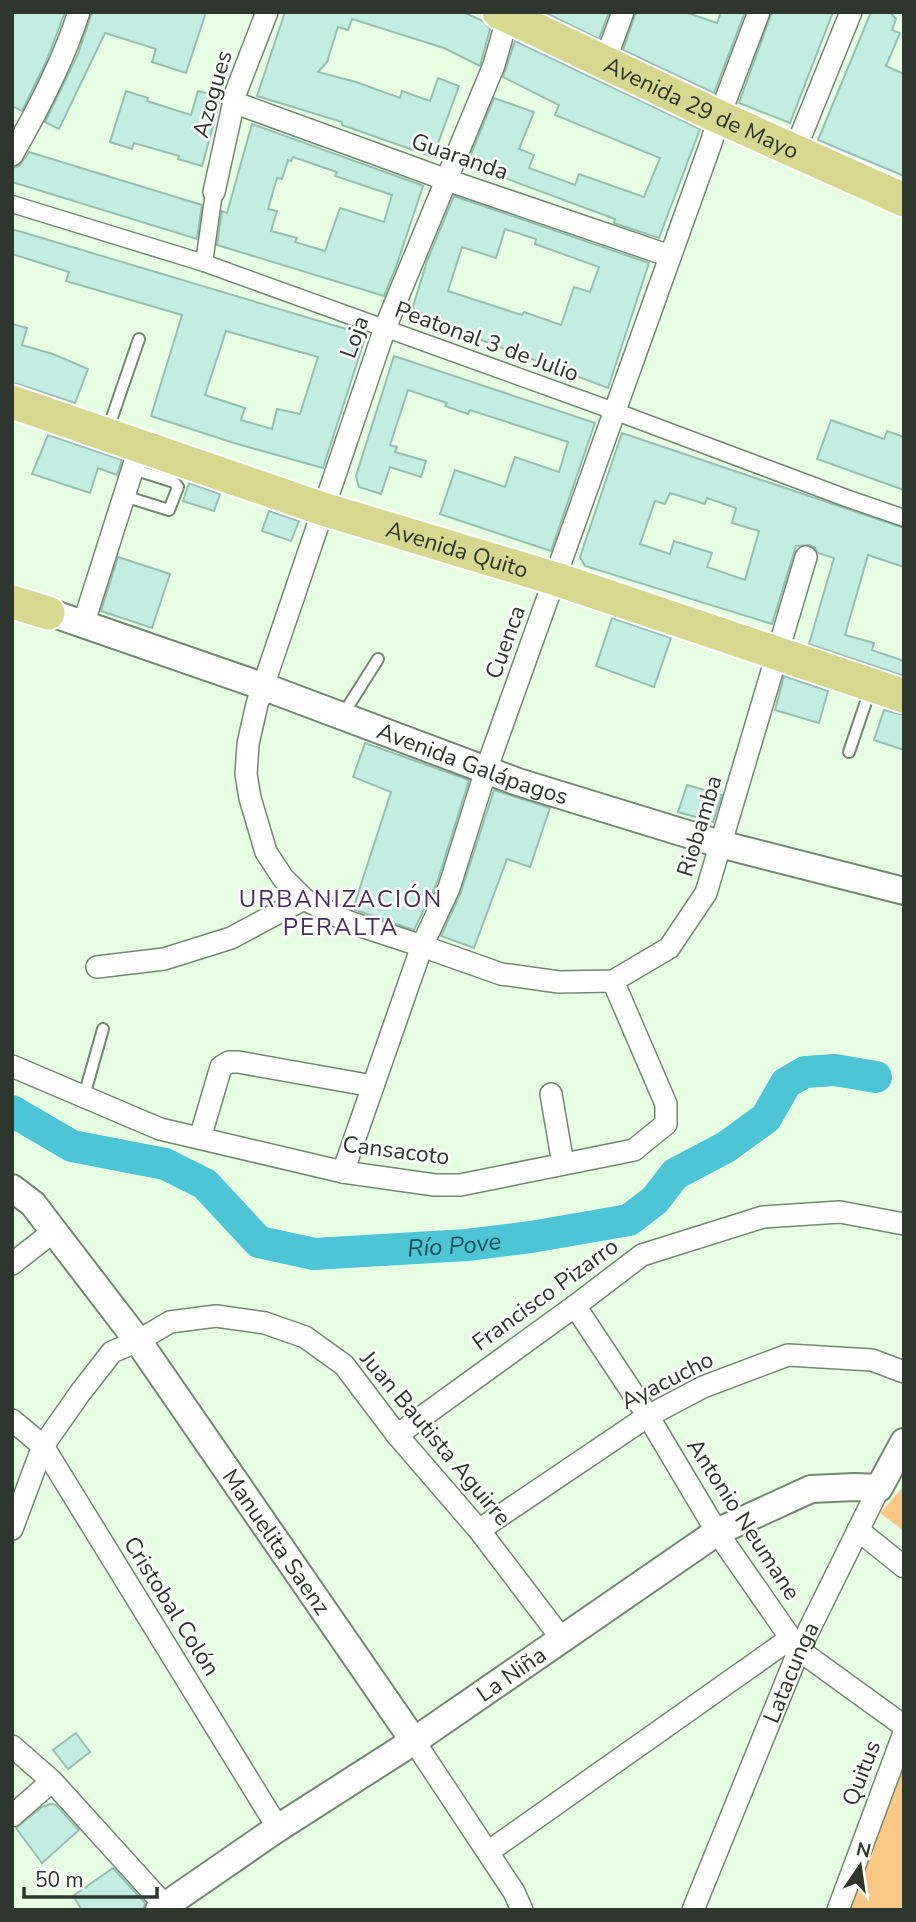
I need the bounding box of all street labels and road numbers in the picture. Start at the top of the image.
street label: Azogues [185,47,240,142]
street label: Avenida 29 de Mayo [599,49,804,167]
street label: Guaranda [407,125,513,188]
street label: Peatonal 3 de Julio [391,294,583,389]
street label: Loja [333,312,376,363]
street label: Avenida Quito [382,514,532,586]
street label: Cuenca [478,601,533,683]
street label: Avenida Galápagos [373,716,572,812]
street label: Riobamba [669,772,730,881]
street label: Cansacoto [341,1129,451,1172]
street label: Francisco Pizarro [466,1231,625,1358]
street label: Juan Bautista Aguirre [353,1343,518,1532]
street label: Ayacucho [616,1344,719,1417]
street label: Antonio Neumane [680,1432,808,1606]
street label: Manuelita Saenz [215,1463,337,1621]
street label: Cristobal Colón [116,1531,227,1682]
street label: Latacunga [756,1617,827,1728]
street label: La Niña [470,1639,552,1709]
street label: Quitus [835,1736,888,1810]

